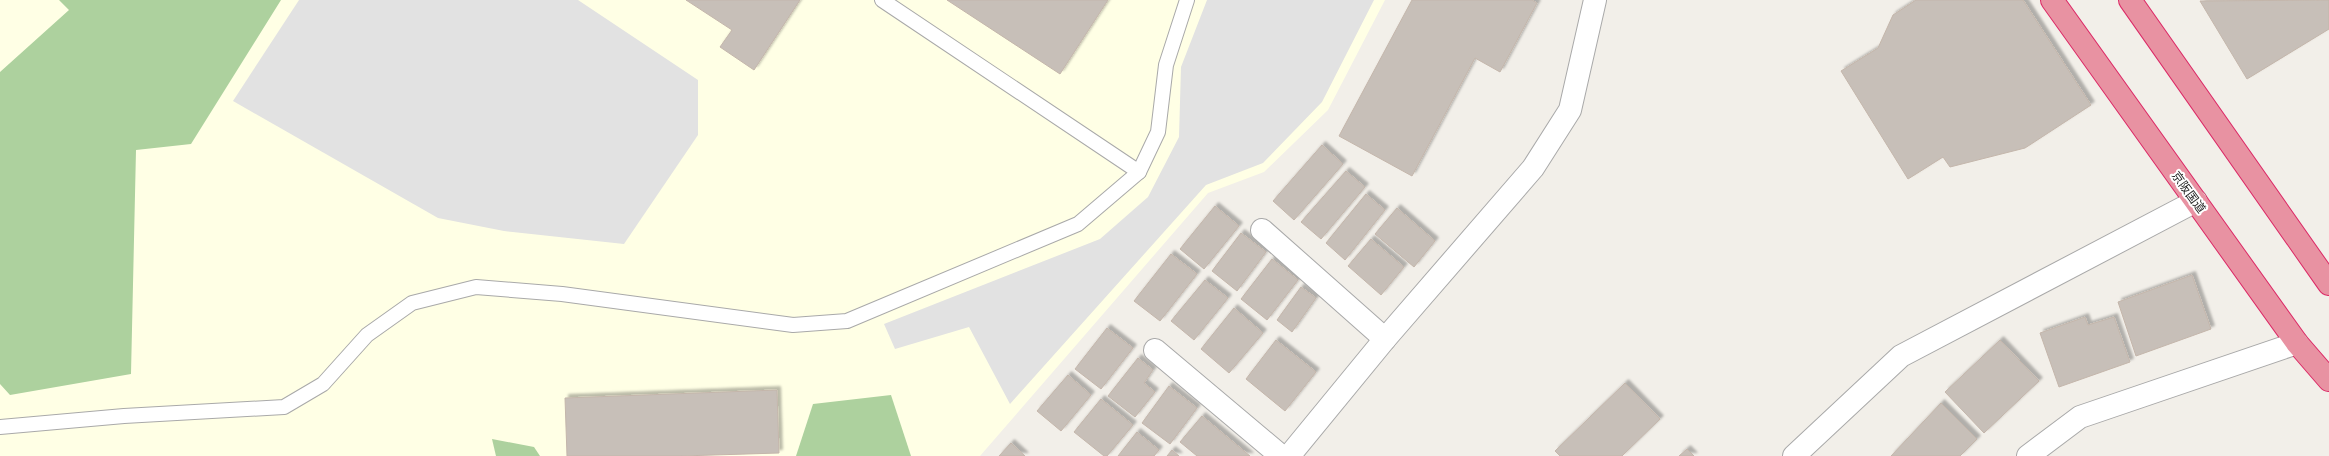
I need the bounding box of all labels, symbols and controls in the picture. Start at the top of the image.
street label: 京阪国道 [2169,168,2209,216]

